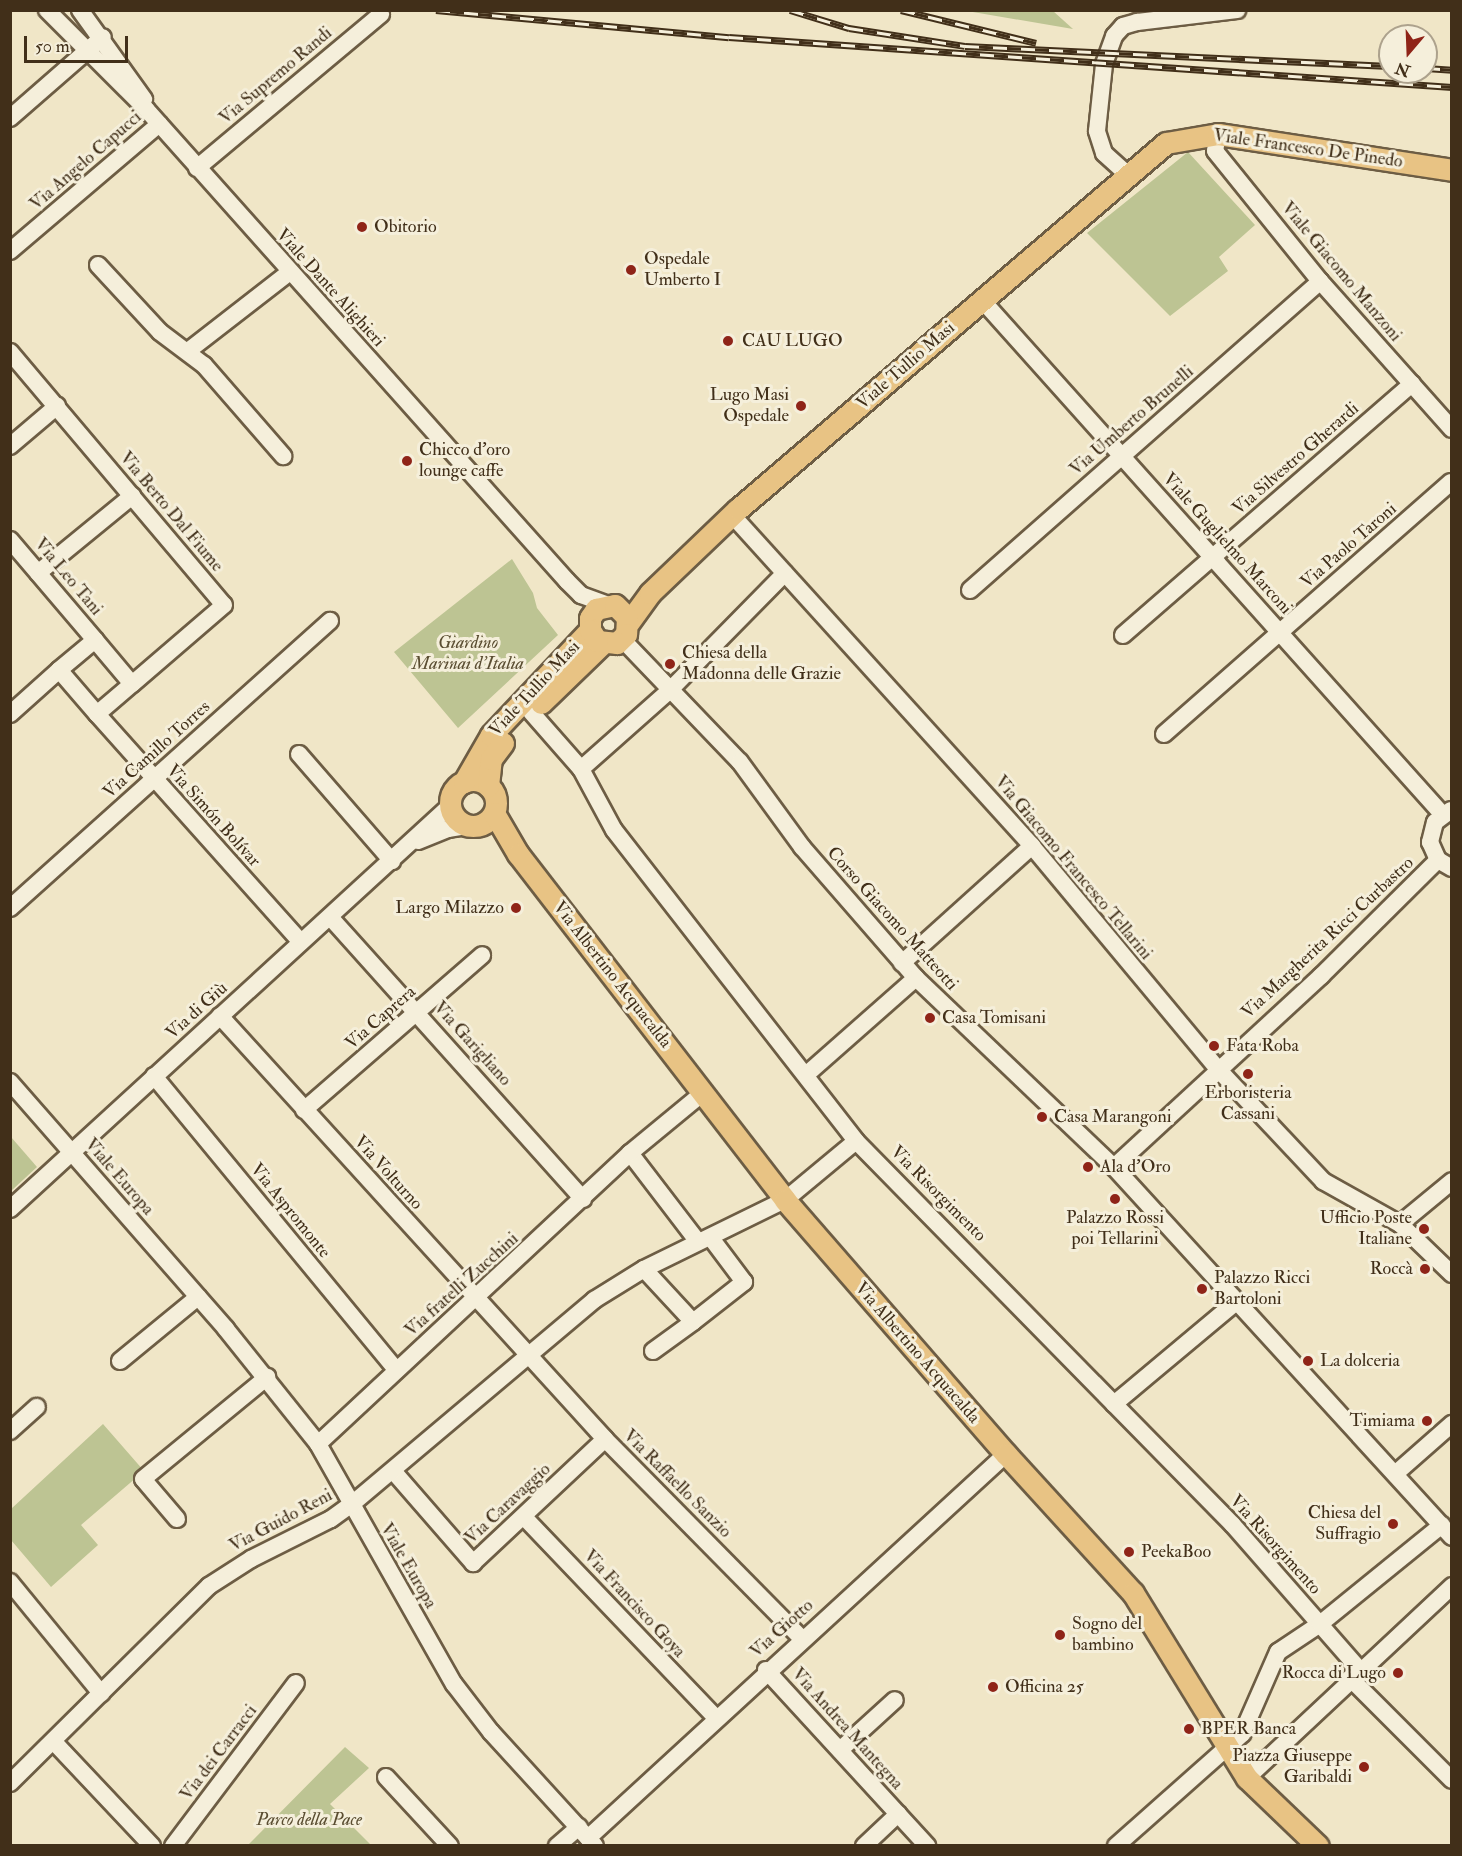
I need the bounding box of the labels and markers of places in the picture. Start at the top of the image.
place label: Obitorio [374,216,437,238]
marker: Obitorio [355,220,369,234]
place label: Ospedale Umberto I [644,249,721,292]
marker: Ospedale Umberto I [622,261,640,279]
place label: CAU LUGO [742,330,843,352]
marker: CAU LUGO [719,332,737,350]
place label: Lugo Masi Ospedale [710,385,789,428]
marker: Lugo Masi Ospedale [794,399,808,413]
place label: Chicco d'oro lounge caffe [419,440,510,482]
marker: Chicco d'oro lounge caffe [400,454,414,468]
place label: Chiesa della Madonna delle Grazie [682,643,841,686]
marker: Chiesa della Madonna delle Grazie [663,657,677,671]
place label: Largo Milazzo [395,897,504,919]
marker: Largo Milazzo [509,901,523,915]
place label: Casa Tomisani [942,1007,1046,1029]
marker: Casa Tomisani [923,1011,937,1025]
place label: Fata Roba [1226,1035,1299,1057]
marker: Fata Roba [1207,1039,1221,1053]
marker: Erboristeria Cassani [1241,1067,1255,1081]
place label: Erboristeria Cassani [1204,1083,1292,1126]
place label: Casa Marangoni [1054,1106,1172,1128]
marker: Casa Marangoni [1035,1110,1049,1124]
place label: Ala d'Oro [1100,1156,1171,1178]
marker: Ala d'Oro [1081,1160,1095,1174]
marker: Palazzo Rossi poi Tellarini [1108,1192,1122,1206]
place label: Palazzo Rossi poi Tellarini [1066,1208,1164,1250]
place label: Ufficio Poste Italiane [1320,1208,1412,1250]
marker: Ufficio Poste Italiane [1417,1222,1431,1236]
place label: Roccà [1370,1258,1413,1280]
marker: Roccà [1418,1262,1432,1276]
place label: Palazzo Ricci Bartoloni [1214,1268,1310,1310]
marker: Palazzo Ricci Bartoloni [1195,1282,1209,1296]
place label: La dolceria [1320,1350,1400,1372]
marker: La dolceria [1301,1354,1315,1368]
place label: Timiama [1350,1410,1415,1432]
marker: Timiama [1420,1414,1434,1428]
place label: Chiesa del Suffragio [1308,1503,1381,1546]
marker: Chiesa del Suffragio [1386,1517,1400,1531]
place label: PeekaBoo [1141,1541,1211,1563]
marker: PeekaBoo [1122,1545,1136,1559]
place label: Sogno del bambino [1072,1614,1142,1656]
marker: Sogno del bambino [1053,1628,1067,1642]
place label: Rocca di Lugo [1282,1662,1386,1684]
marker: Rocca di Lugo [1391,1666,1405,1680]
place label: Officina 25 [1005,1676,1084,1698]
marker: Officina 25 [986,1680,1000,1694]
place label: BPER Banca [1201,1718,1296,1740]
marker: BPER Banca [1182,1722,1196,1736]
place label: Piazza Giuseppe Garibaldi [1232,1746,1352,1788]
marker: Piazza Giuseppe Garibaldi [1357,1760,1371,1774]

